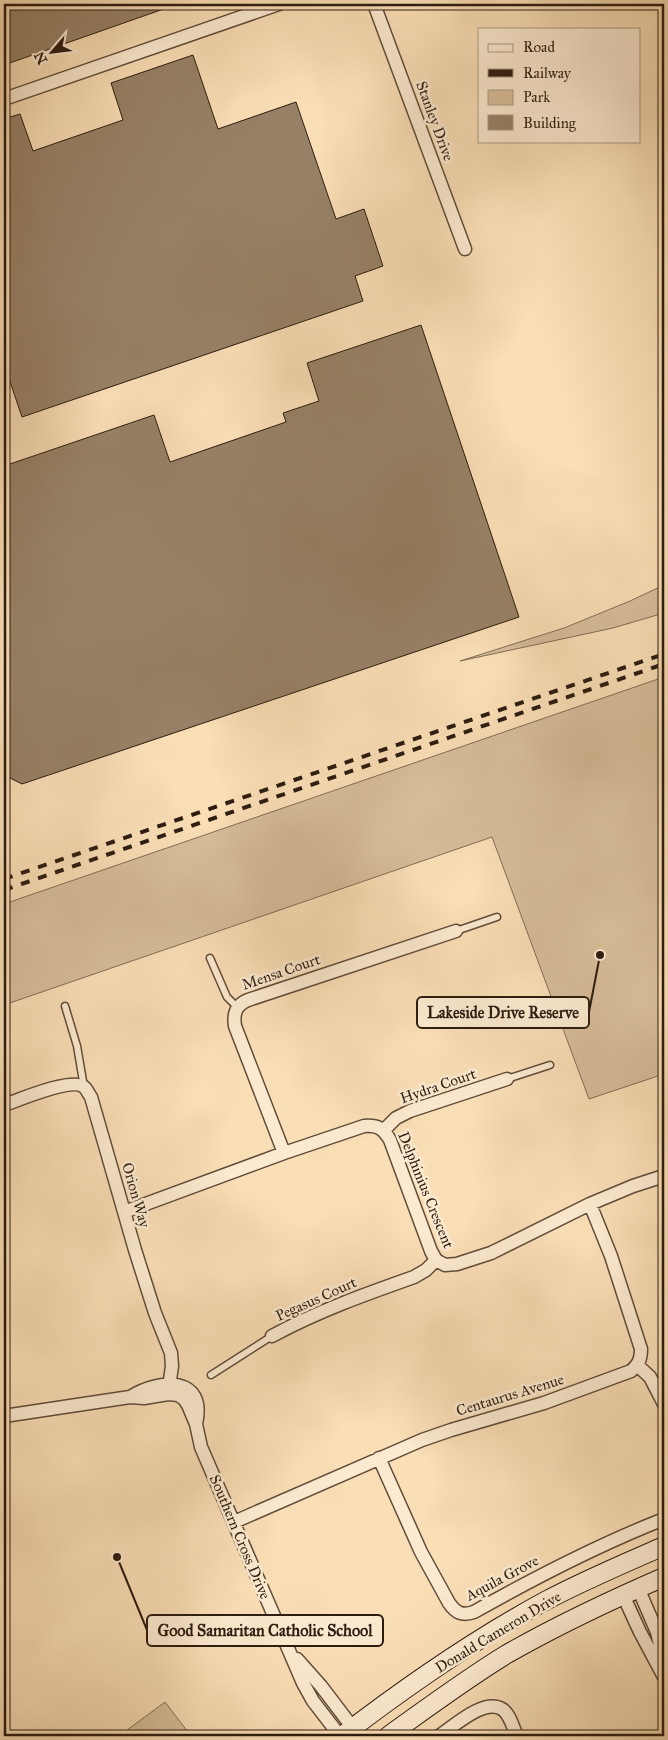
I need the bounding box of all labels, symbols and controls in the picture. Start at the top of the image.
north arrow [28,28,78,78]
legend [478,28,640,142]
text: Road [523,38,555,56]
text: N [31,49,51,67]
text: Railway [523,64,572,82]
street label: Stanley Drive [412,79,458,163]
text: Park [523,88,550,106]
text: Building [523,114,577,132]
street label: Mensa Court [240,950,323,994]
callout: Lakeside Drive Reserve [417,997,589,1028]
text: Lakeside Drive Reserve [427,1003,579,1022]
street label: Hydra Court [398,1064,479,1107]
street label: Delphinius Crescent [394,1129,458,1252]
street label: Orion Way [118,1160,154,1231]
street label: Pegasus Court [273,1273,360,1325]
street label: Centaurus Avenue [454,1370,566,1420]
street label: Southern Cross Drive [206,1472,274,1602]
street label: Aquila Grove [461,1551,542,1606]
street label: Donald Cameron Drive [432,1587,564,1677]
callout: Good Samaritan Catholic School [147,1615,383,1646]
text: Good Samaritan Catholic School [157,1621,373,1640]

